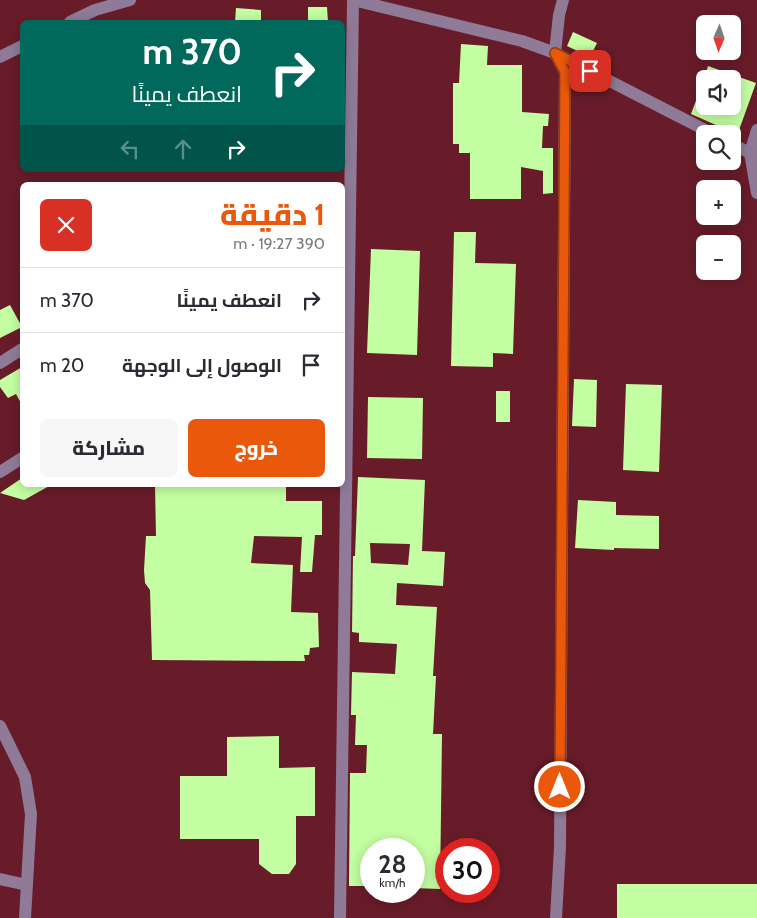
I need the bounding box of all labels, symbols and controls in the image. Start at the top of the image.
north arrow [696,15,741,60]
map controls [696,15,741,280]
text: 370 m [143,30,242,73]
icon: right [260,40,325,105]
pin [569,50,611,92]
icon: arrive [576,57,604,85]
button: sound [696,70,741,115]
text: انعطف يمينًا [131,81,242,108]
button: search [696,125,741,170]
icon: left [116,135,144,163]
icon: ahead [169,135,197,163]
icon: right [222,135,250,163]
button: + [696,180,741,225]
text: 1 دقيقة [220,196,325,233]
button: close [40,199,92,251]
text: 390 m · 19:27 [233,234,325,253]
button: − [696,235,741,280]
icon: right [297,286,325,314]
text: 370 m [40,289,94,312]
text: انعطف يمينًا [176,289,282,312]
icon: arrive [297,351,325,379]
text: 20 m [40,354,84,377]
text: الوصول إلى الوجهة [122,354,282,377]
button: مشاركة [40,419,178,477]
button: خروج [188,419,325,477]
position arrow [533,760,585,812]
speed limit sign: 30 [435,838,500,903]
text: 28 [378,849,407,879]
text: km/h [379,875,406,890]

